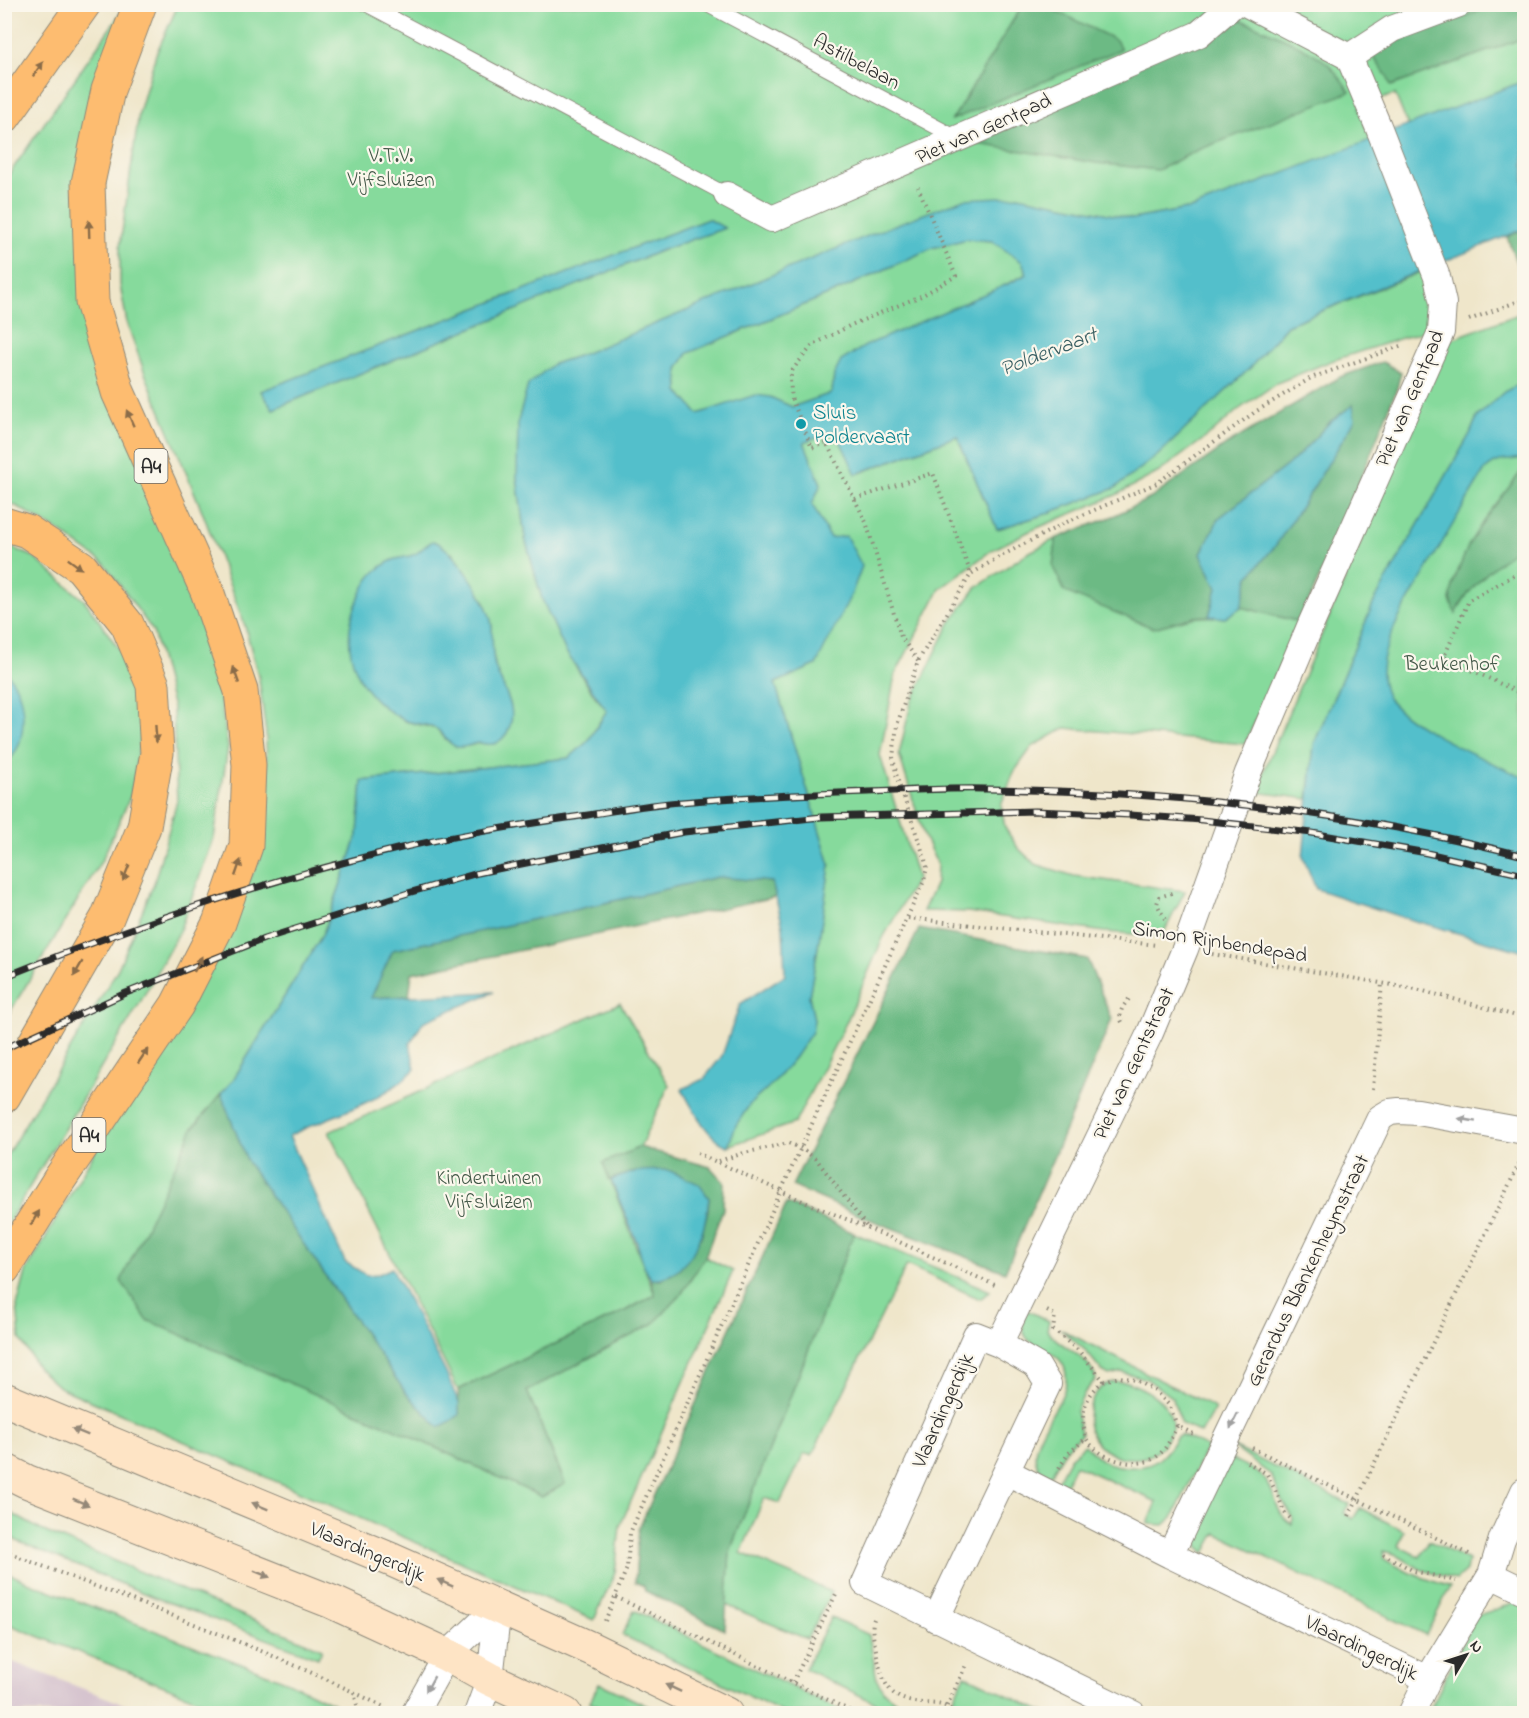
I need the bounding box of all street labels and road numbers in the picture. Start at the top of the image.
street label: Astilbelaan [807,27,905,98]
street label: Piet van Gentpad [911,86,1057,173]
street label: Piet van Gentpad [1369,326,1453,472]
road number: A4 [134,449,168,483]
street label: Simon Rijnbendepad [1130,914,1309,972]
street label: Piet van Gentstraat [1086,983,1183,1145]
road number: A4 [72,1118,106,1152]
street label: Gerardus Blankenheymstraat [1239,1150,1380,1393]
street label: Vlaardingerdijk [905,1348,985,1475]
street label: Vlaardingerdijk [303,1515,430,1593]
street label: Vlaardingerdijk [1298,1608,1424,1691]

